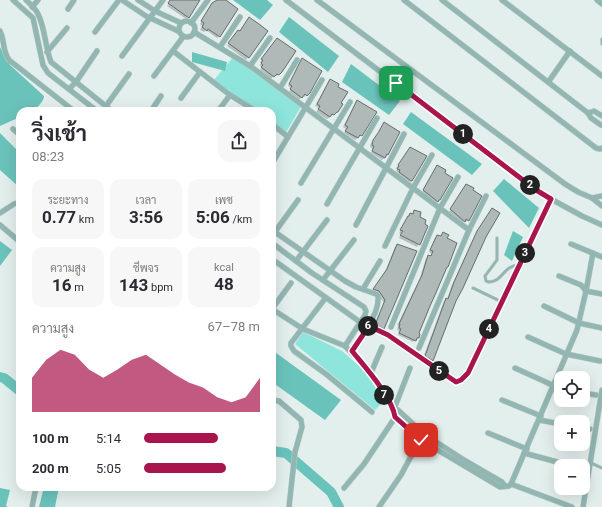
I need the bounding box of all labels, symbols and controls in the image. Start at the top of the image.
pin [379,66,413,100]
icon: arrive [385,72,407,94]
button: share [218,120,260,162]
text: วิ่งเช้า [32,121,87,146]
pin: 1 [453,124,473,144]
text: 1 [460,127,466,140]
text: 08:23 [32,149,64,164]
pin: 2 [520,175,540,195]
text: 2 [527,178,533,191]
text: ระยะทาง [48,194,88,207]
text: เวลา [136,194,156,207]
text: เพซ [215,194,233,207]
text: 0.77 [42,207,76,227]
text: 3:56 [129,207,163,227]
text: 5:06 [196,207,230,227]
text: km [76,213,94,226]
text: /km [230,213,252,226]
pin: 3 [515,243,535,263]
text: 3 [522,246,528,259]
text: kcal [214,261,234,274]
text: ความสูง [50,262,86,275]
text: ชีพจร [133,262,159,275]
text: 48 [214,274,234,294]
text: 16 [52,275,72,295]
text: 143 [119,275,148,295]
text: m [72,281,84,294]
text: bpm [148,281,173,294]
pin: 6 [358,316,378,336]
text: 67–78 m [208,319,260,334]
text: 6 [365,319,371,332]
pin: 4 [479,319,499,339]
text: ความสูง [32,321,74,336]
text: 4 [486,322,492,335]
pin: 5 [429,361,449,381]
text: 5 [436,364,442,377]
map controls [554,371,590,495]
button: locate [554,371,590,407]
pin: 7 [374,385,394,405]
text: 7 [381,388,387,401]
button: + [554,415,590,451]
pin [404,423,438,457]
icon: check [410,429,432,451]
text: 100 m [32,431,69,446]
text: 5:14 [96,431,121,446]
button: − [554,459,590,495]
text: 200 m [32,461,69,476]
text: 5:05 [96,461,121,476]

